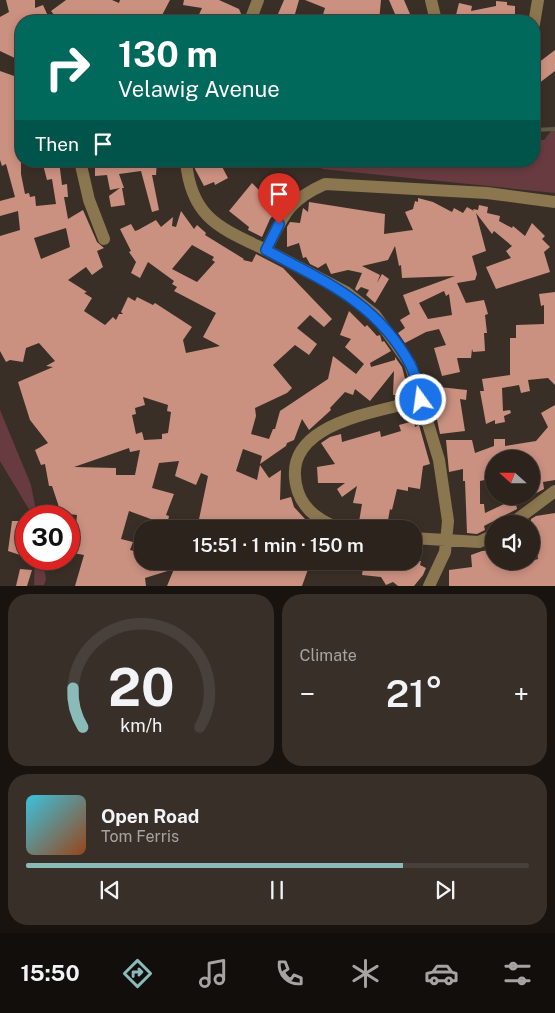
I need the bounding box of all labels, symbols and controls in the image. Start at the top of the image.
text: 130 m [118,34,218,75]
icon: right [35,35,100,100]
text: Velawig Avenue [118,76,280,102]
icon: arrive [89,130,117,158]
text: Then [35,133,79,155]
pin [258,173,300,224]
icon: arrive [265,180,293,208]
position arrow [394,373,446,425]
north arrow [485,450,540,505]
map controls [485,450,540,570]
speed limit sign: 30 [15,505,80,570]
button: sound [485,515,540,570]
text: 15:51 · 1 min · 150 m [192,534,364,556]
text: Climate [300,646,357,665]
text: 20 [107,657,174,718]
text: 21° [386,671,443,716]
text: − [300,677,315,710]
text: + [513,677,529,710]
text: km/h [120,715,162,736]
text: Open Road [101,805,199,827]
text: Tom Ferris [101,827,179,846]
icon: previous [96,876,124,904]
icon: pause [263,876,291,904]
icon: next [431,876,459,904]
icon: directions [120,956,155,991]
icon: music [196,956,231,991]
icon: phone [272,956,307,991]
icon: climate [348,956,383,991]
icon: car [424,956,459,991]
icon: filters [500,956,535,991]
text: 15:50 [20,960,80,986]

